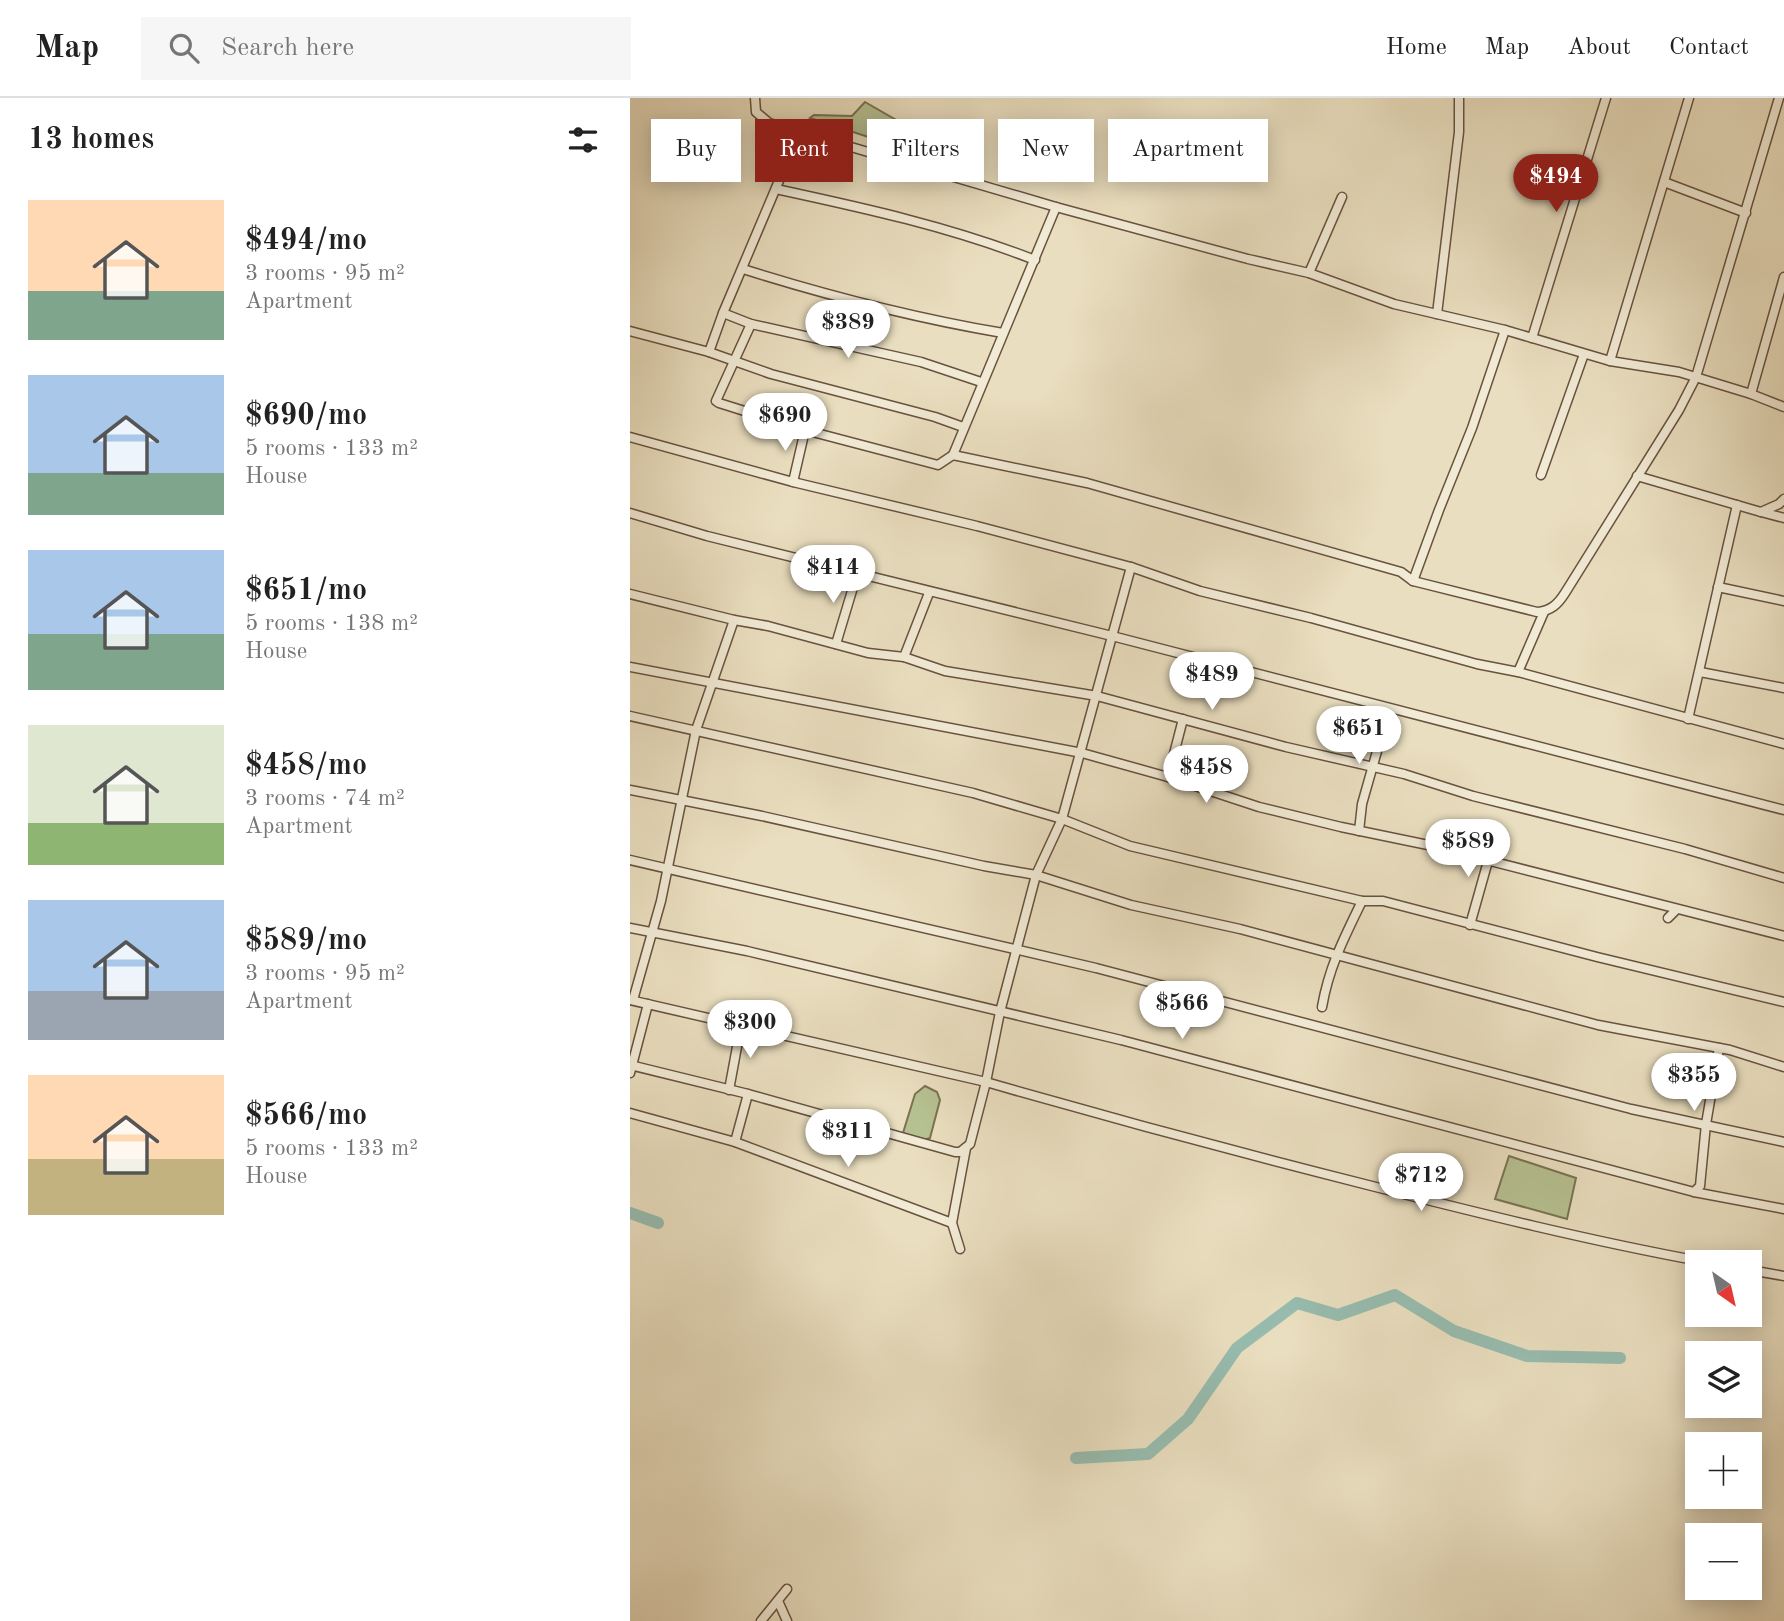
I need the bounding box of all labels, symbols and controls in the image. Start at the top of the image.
search box [141,17,631,80]
icon: search [165,29,203,67]
text: Map [35,32,99,65]
text: Search here [221,35,354,61]
text: Home [1386,36,1447,60]
text: Map [1485,36,1529,60]
text: About [1567,36,1631,60]
text: Contact [1669,36,1749,60]
chip: Buy [651,119,741,182]
chip: Rent [755,119,853,182]
chip: Filters [867,119,984,182]
chip: New [998,119,1094,182]
chip: Apartment [1108,119,1268,182]
icon: filters [564,121,602,159]
text: 13 homes [28,125,154,155]
pin: $494 [1515,155,1597,214]
text: $494 [1529,165,1583,188]
text: $494/mo [245,226,367,256]
icon: home [84,228,168,312]
text: 3 rooms · 95 m² [245,262,405,285]
text: Apartment [245,290,353,313]
pin: $389 [807,300,889,360]
text: $389 [821,311,875,334]
pin: $690 [744,394,826,453]
text: $690/mo [245,401,367,431]
icon: home [84,403,168,487]
text: $690 [758,404,812,427]
text: 5 rooms · 133 m² [245,437,418,460]
text: House [245,465,307,488]
pin: $414 [792,546,874,605]
text: $414 [806,556,860,579]
text: $651/mo [245,576,367,606]
icon: home [84,578,168,662]
text: 5 rooms · 138 m² [245,612,418,635]
text: House [245,640,307,663]
pin: $489 [1171,652,1253,712]
text: $489 [1185,663,1239,686]
pin: $651 [1318,706,1400,766]
text: $651 [1332,717,1386,740]
pin: $458 [1165,746,1247,805]
text: $458/mo [245,751,367,781]
icon: home [84,753,168,837]
text: $458 [1179,756,1233,779]
text: 3 rooms · 74 m² [245,787,405,810]
text: Apartment [245,815,353,838]
pin: $589 [1427,820,1509,879]
text: $589 [1441,830,1495,853]
text: $589/mo [245,926,367,956]
icon: home [84,928,168,1012]
text: 3 rooms · 95 m² [245,962,405,985]
pin: $566 [1141,982,1223,1041]
text: Apartment [245,990,353,1013]
text: $566 [1155,992,1209,1015]
pin: $300 [709,1000,791,1060]
text: $300 [723,1011,777,1034]
pin: $355 [1653,1054,1735,1113]
text: $355 [1667,1064,1721,1087]
text: $566/mo [245,1101,367,1131]
icon: home [84,1103,168,1187]
pin: $311 [807,1110,889,1169]
text: $311 [821,1120,875,1143]
text: 5 rooms · 133 m² [245,1137,418,1160]
pin: $712 [1380,1154,1462,1213]
text: $712 [1394,1164,1448,1187]
text: House [245,1165,307,1188]
north arrow [1685,1250,1762,1326]
map controls [1685,1250,1762,1600]
button: layers [1685,1341,1762,1418]
button: + [1685,1432,1762,1509]
button: − [1685,1523,1762,1600]

